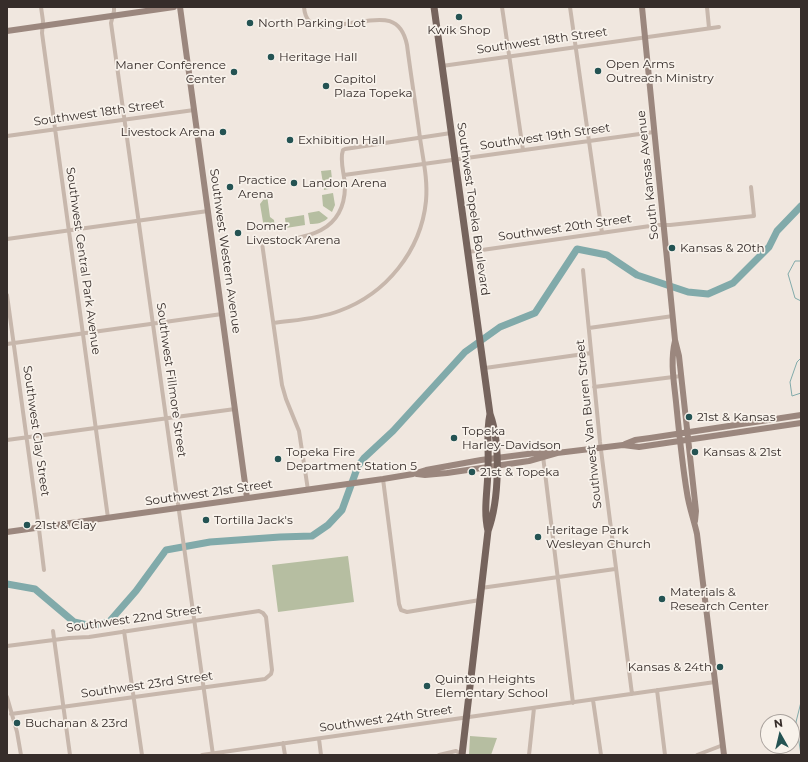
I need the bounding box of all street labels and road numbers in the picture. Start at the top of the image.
street label: Southwest 18th Street [476,25,608,57]
street label: Southwest 18th Street [33,97,165,129]
street label: South Kansas Avenue [634,110,662,240]
street label: Southwest Topeka Boulevard [454,121,492,297]
street label: Southwest 19th Street [479,121,611,153]
street label: Southwest Central Park Avenue [63,166,103,356]
street label: Southwest Western Avenue [206,168,244,334]
street label: Southwest 20th Street [497,212,633,244]
street label: Southwest Fillmore Street [153,302,189,458]
street label: Southwest Van Buren Street [573,339,605,509]
street label: Southwest Clay Street [20,365,52,497]
street label: Southwest 21st Street [144,477,274,509]
street label: Southwest 22nd Street [65,602,203,636]
street label: Southwest 23rd Street [80,669,214,701]
street label: Southwest 24th Street [319,703,453,735]

